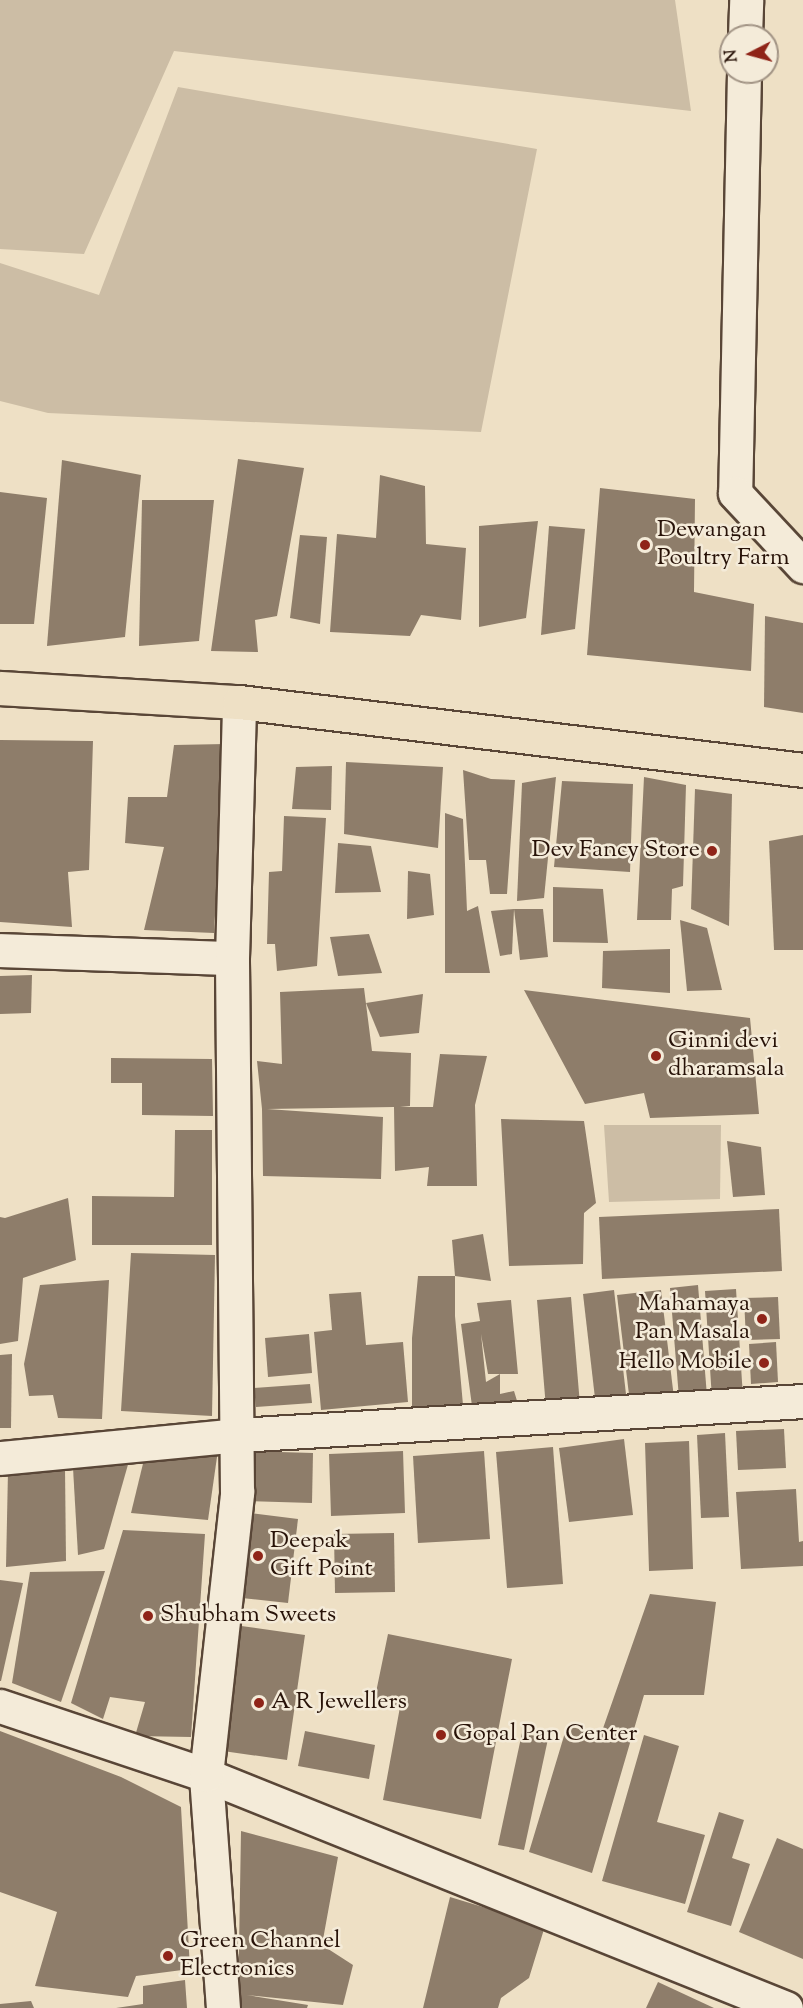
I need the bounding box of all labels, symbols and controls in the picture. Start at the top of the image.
north arrow [719,24,779,84]
text: N [720,48,745,63]
place label: Dewangan Poultry Farm [657,517,790,573]
marker: Dewangan Poultry Farm [638,538,652,552]
place label: Dev Fancy Store [532,837,700,865]
marker: Dev Fancy Store [705,844,719,858]
place label: Ginni devi dharamsala [668,1028,785,1084]
marker: Ginni devi dharamsala [649,1049,663,1063]
place label: Mahamaya Pan Masala [635,1291,750,1347]
marker: Mahamaya Pan Masala [755,1312,769,1326]
place label: Hello Mobile [618,1349,752,1377]
marker: Hello Mobile [757,1356,771,1370]
place label: Deepak Gift Point [270,1528,373,1584]
marker: Deepak Gift Point [251,1549,265,1563]
place label: Shubham Sweets [160,1602,336,1630]
marker: Shubham Sweets [141,1609,155,1623]
place label: A R Jewellers [271,1689,407,1717]
marker: A R Jewellers [252,1696,266,1710]
place label: Gopal Pan Center [453,1721,637,1749]
marker: Gopal Pan Center [434,1728,448,1742]
place label: Green Channel Electronics [180,1928,341,1984]
marker: Green Channel Electronics [161,1949,175,1963]

